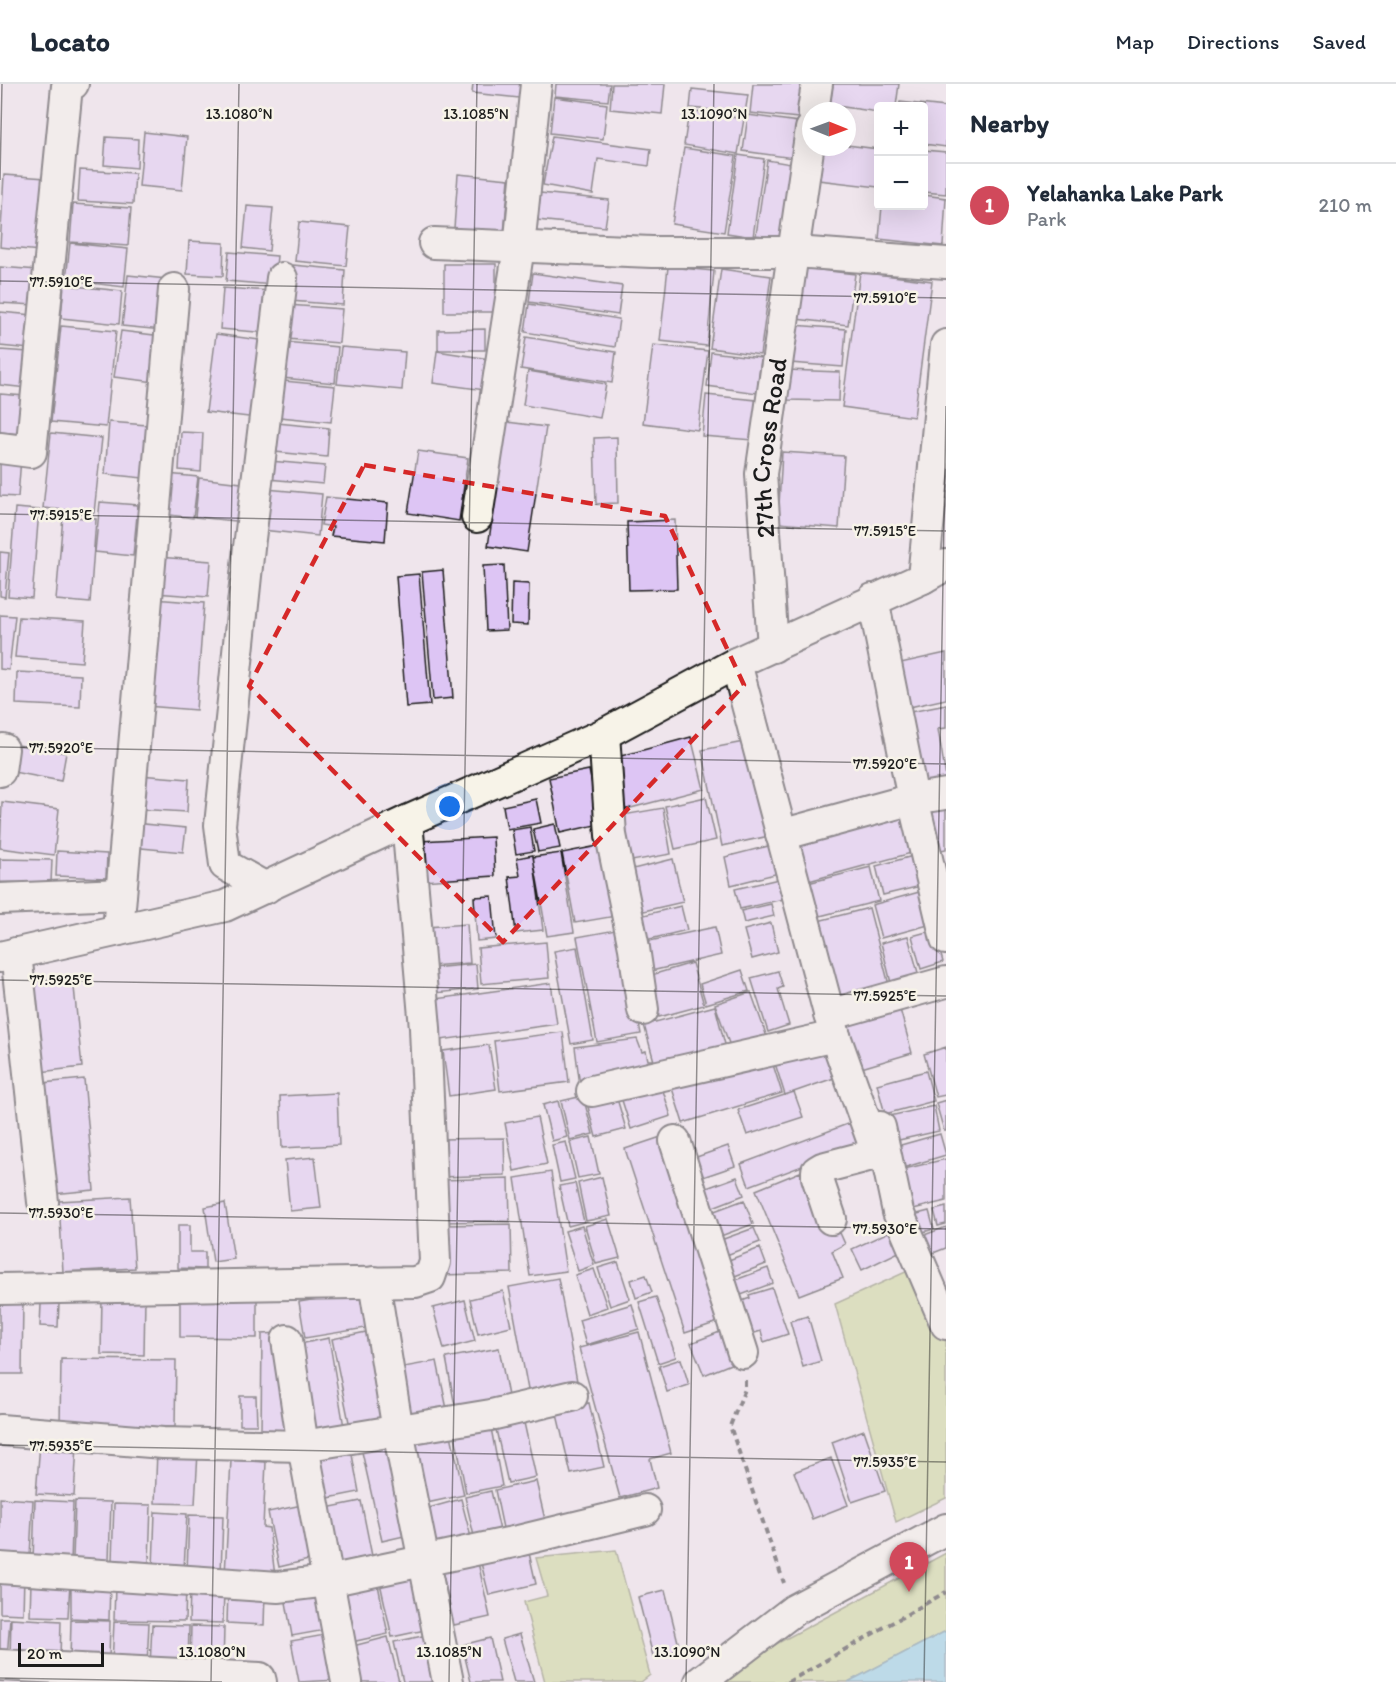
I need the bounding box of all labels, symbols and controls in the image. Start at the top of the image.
text: Locato [30,24,110,58]
text: Map [1116,29,1154,54]
text: Directions [1187,29,1279,54]
text: Saved [1312,29,1366,54]
north arrow [802,102,856,156]
map controls [874,102,928,210]
button: + [874,102,928,156]
text: 13.1080°N [205,105,273,123]
text: 13.1085°N [443,105,509,123]
text: 13.1090°N [681,105,747,123]
text: Nearby [970,107,1049,139]
button: − [874,156,928,210]
text: Yelahanka Lake Park [1027,180,1223,207]
text: 1 [985,193,994,217]
text: 210 m [1319,193,1372,217]
text: Park [1027,207,1066,231]
text: 77.5910°E [29,273,93,291]
text: 77.5910°E [853,289,917,307]
street label: 27th Cross Road [744,355,794,539]
text: 77.5915°E [30,506,92,524]
text: 77.5915°E [854,522,916,540]
text: 77.5920°E [29,739,93,757]
text: 77.5920°E [853,755,917,773]
your location [435,792,464,821]
text: 77.5925°E [30,971,92,989]
text: 77.5925°E [854,987,916,1005]
text: 77.5930°E [29,1204,93,1222]
text: 77.5930°E [853,1220,917,1238]
text: 77.5935°E [29,1437,93,1455]
text: 77.5935°E [853,1453,917,1471]
pin: 1 [890,1542,928,1592]
scale bar [18,1640,104,1668]
text: 13.1080°N [178,1643,246,1661]
text: 13.1085°N [416,1643,482,1661]
text: 13.1090°N [654,1643,720,1661]
text: 20 m [27,1644,62,1663]

